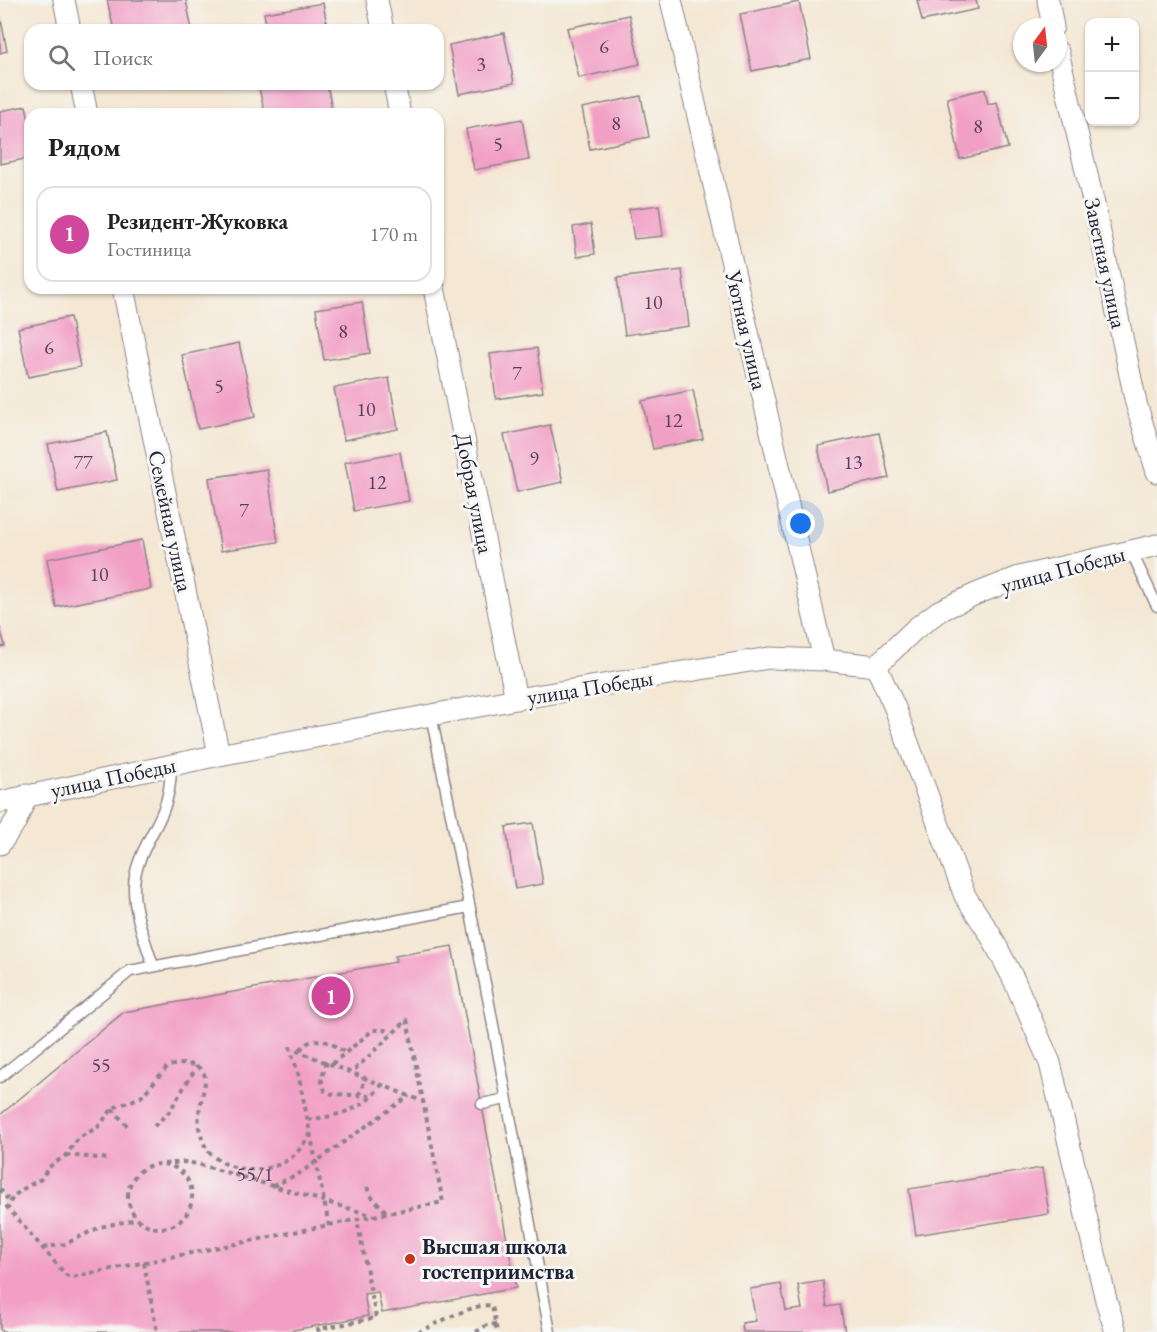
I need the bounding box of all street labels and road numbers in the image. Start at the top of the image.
street label: Заветная улица [1078,195,1134,331]
street label: Уютная улица [719,267,774,393]
street label: Добрая улица [449,430,500,556]
street label: Семейная улица [141,448,200,595]
street label: улица Победы [998,539,1128,600]
street label: улица Победы [525,663,655,712]
street label: улица Победы [48,750,178,805]

